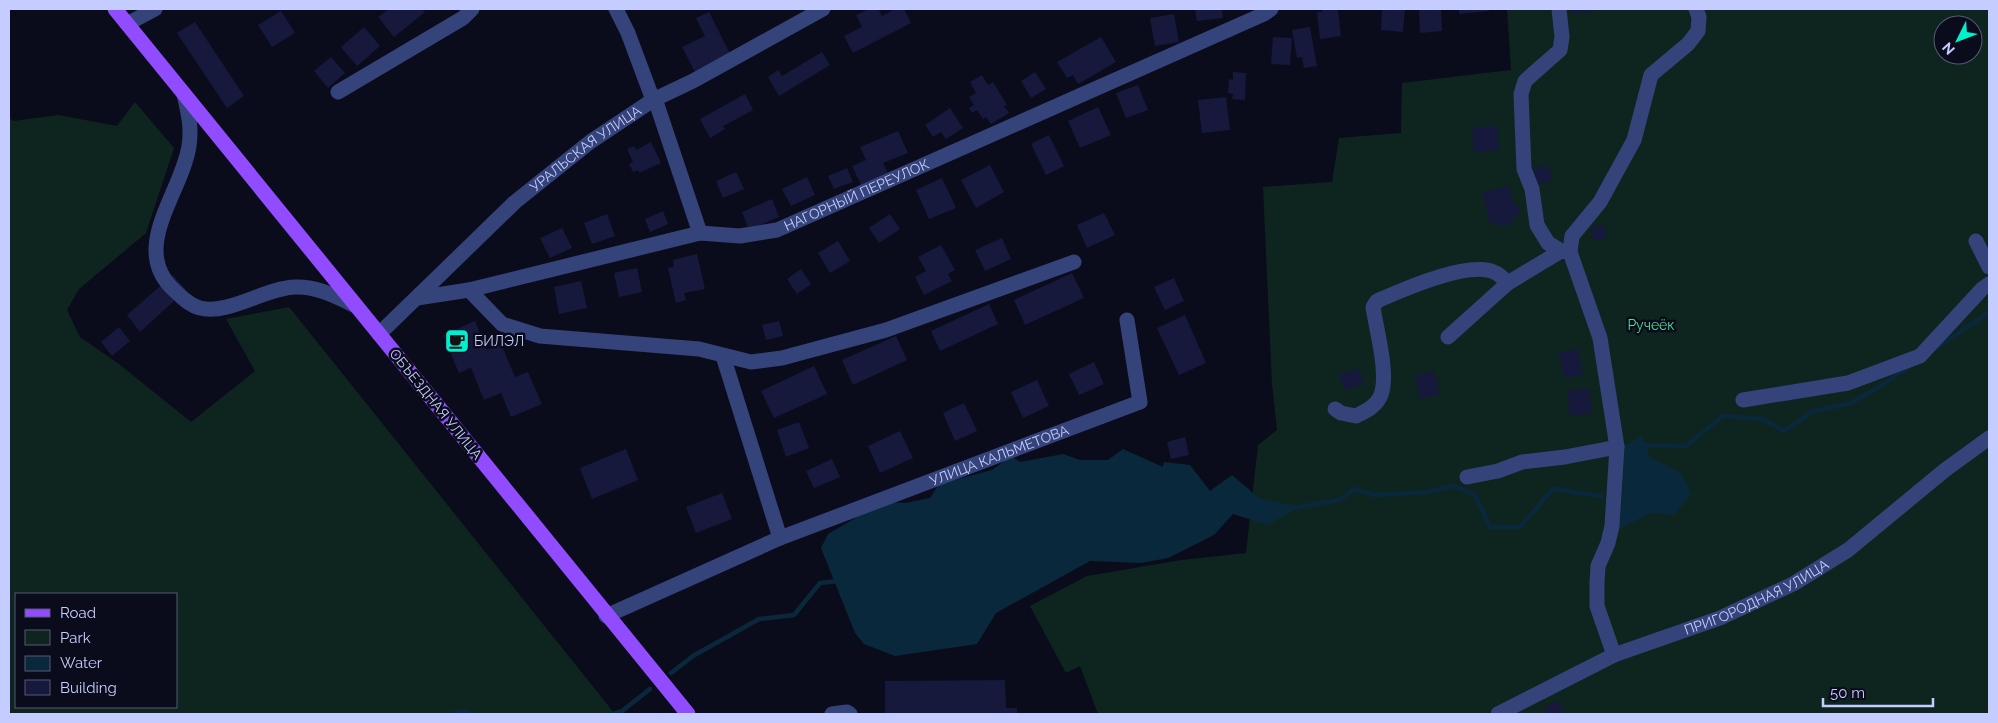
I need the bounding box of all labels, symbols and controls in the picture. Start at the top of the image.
north arrow [1933,15,1983,65]
text: N [1939,39,1958,58]
street label: УРАЛЬСКАЯ УЛИЦА [527,102,645,195]
street label: НАГОРНЫЙ ПЕРЕУЛОК [782,156,931,234]
park label: Ручеёк [1627,317,1675,333]
cafe icon: БИЛЭЛ [444,328,470,354]
place label: БИЛЭЛ [474,333,524,349]
street label: ОБЪЕЗДНАЯ УЛИЦА [386,345,486,463]
street label: УЛИЦА КАЛЬМЕТОВА [927,421,1072,489]
street label: ПРИГОРОДНАЯ УЛИЦА [1682,556,1832,638]
legend [15,593,178,708]
text: Road [60,604,96,622]
text: Park [60,629,91,647]
text: Water [60,654,103,672]
scale bar [1823,676,1933,708]
text: Building [60,679,117,697]
text: 50 m [1830,684,1865,702]

